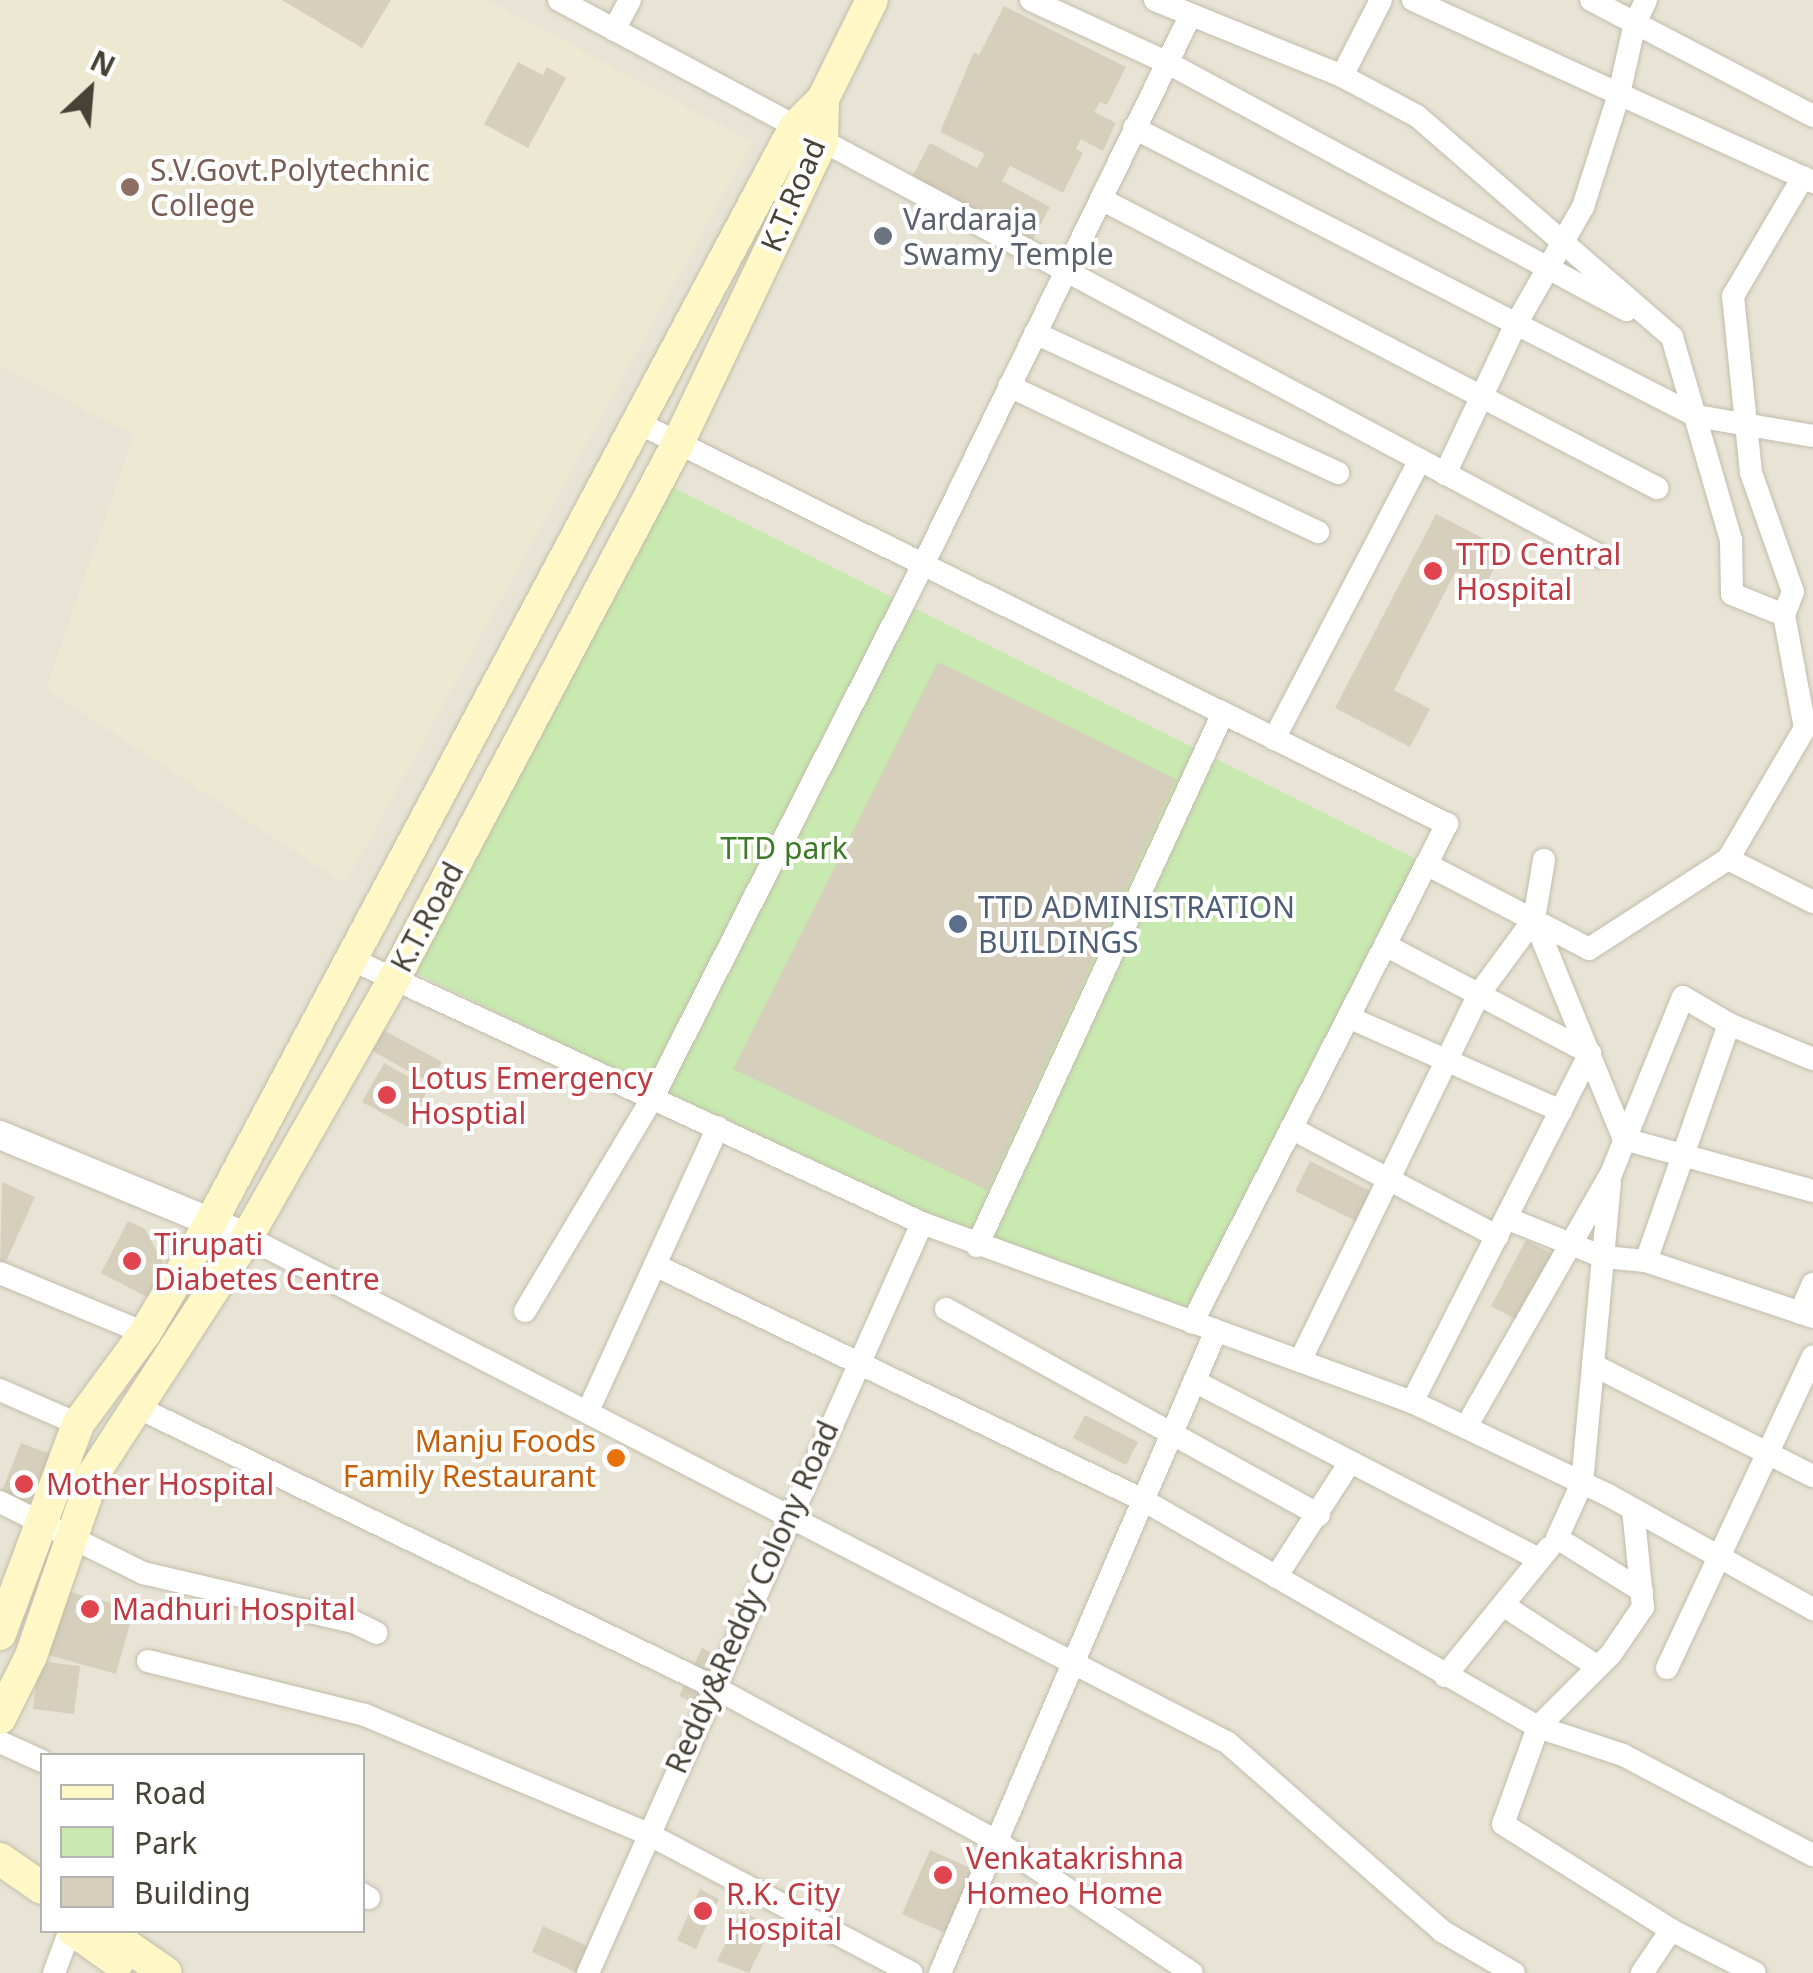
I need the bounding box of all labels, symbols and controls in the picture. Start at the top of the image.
north arrow [40,40,140,140]
text: N [85,41,122,85]
street label: K.T.Road [753,133,833,257]
place label: S.V.Govt.Polytechnic College [150,152,430,222]
marker: S.V.Govt.Polytechnic College [119,176,141,198]
place label: Vardaraja Swamy Temple [903,201,1114,272]
marker: Vardaraja Swamy Temple [872,225,894,247]
place label: TTD Central Hospital [1456,536,1621,606]
marker: TTD Central Hospital [1420,558,1446,584]
park label: TTD park [720,830,848,866]
street label: K.T.Road [383,856,471,978]
place label: TTD ADMINISTRATION BUILDINGS [978,889,1295,960]
marker: TTD ADMINISTRATION BUILDINGS [947,913,969,935]
place label: Lotus Emergency Hosptial [410,1060,653,1130]
marker: Lotus Emergency Hosptial [374,1082,400,1108]
place label: Tirupati Diabetes Centre [154,1226,380,1296]
marker: Tirupati Diabetes Centre [119,1248,145,1274]
street label: Reddy&Reddy Colony Road [658,1415,846,1779]
place label: Manju Foods Family Restaurant [343,1423,596,1494]
marker: Manju Foods Family Restaurant [605,1447,627,1469]
place label: Mother Hospital [46,1466,274,1502]
marker: Mother Hospital [11,1471,37,1497]
place label: Madhuri Hospital [112,1591,356,1627]
marker: Madhuri Hospital [77,1596,103,1622]
legend [40,1753,365,1933]
text: Road [134,1772,206,1813]
text: Park [134,1822,197,1863]
place label: Venkatakrishna Homeo Home [966,1840,1184,1910]
marker: Venkatakrishna Homeo Home [930,1862,956,1888]
text: Building [134,1872,251,1913]
place label: R.K. City Hospital [726,1876,842,1946]
marker: R.K. City Hospital [690,1898,716,1924]

